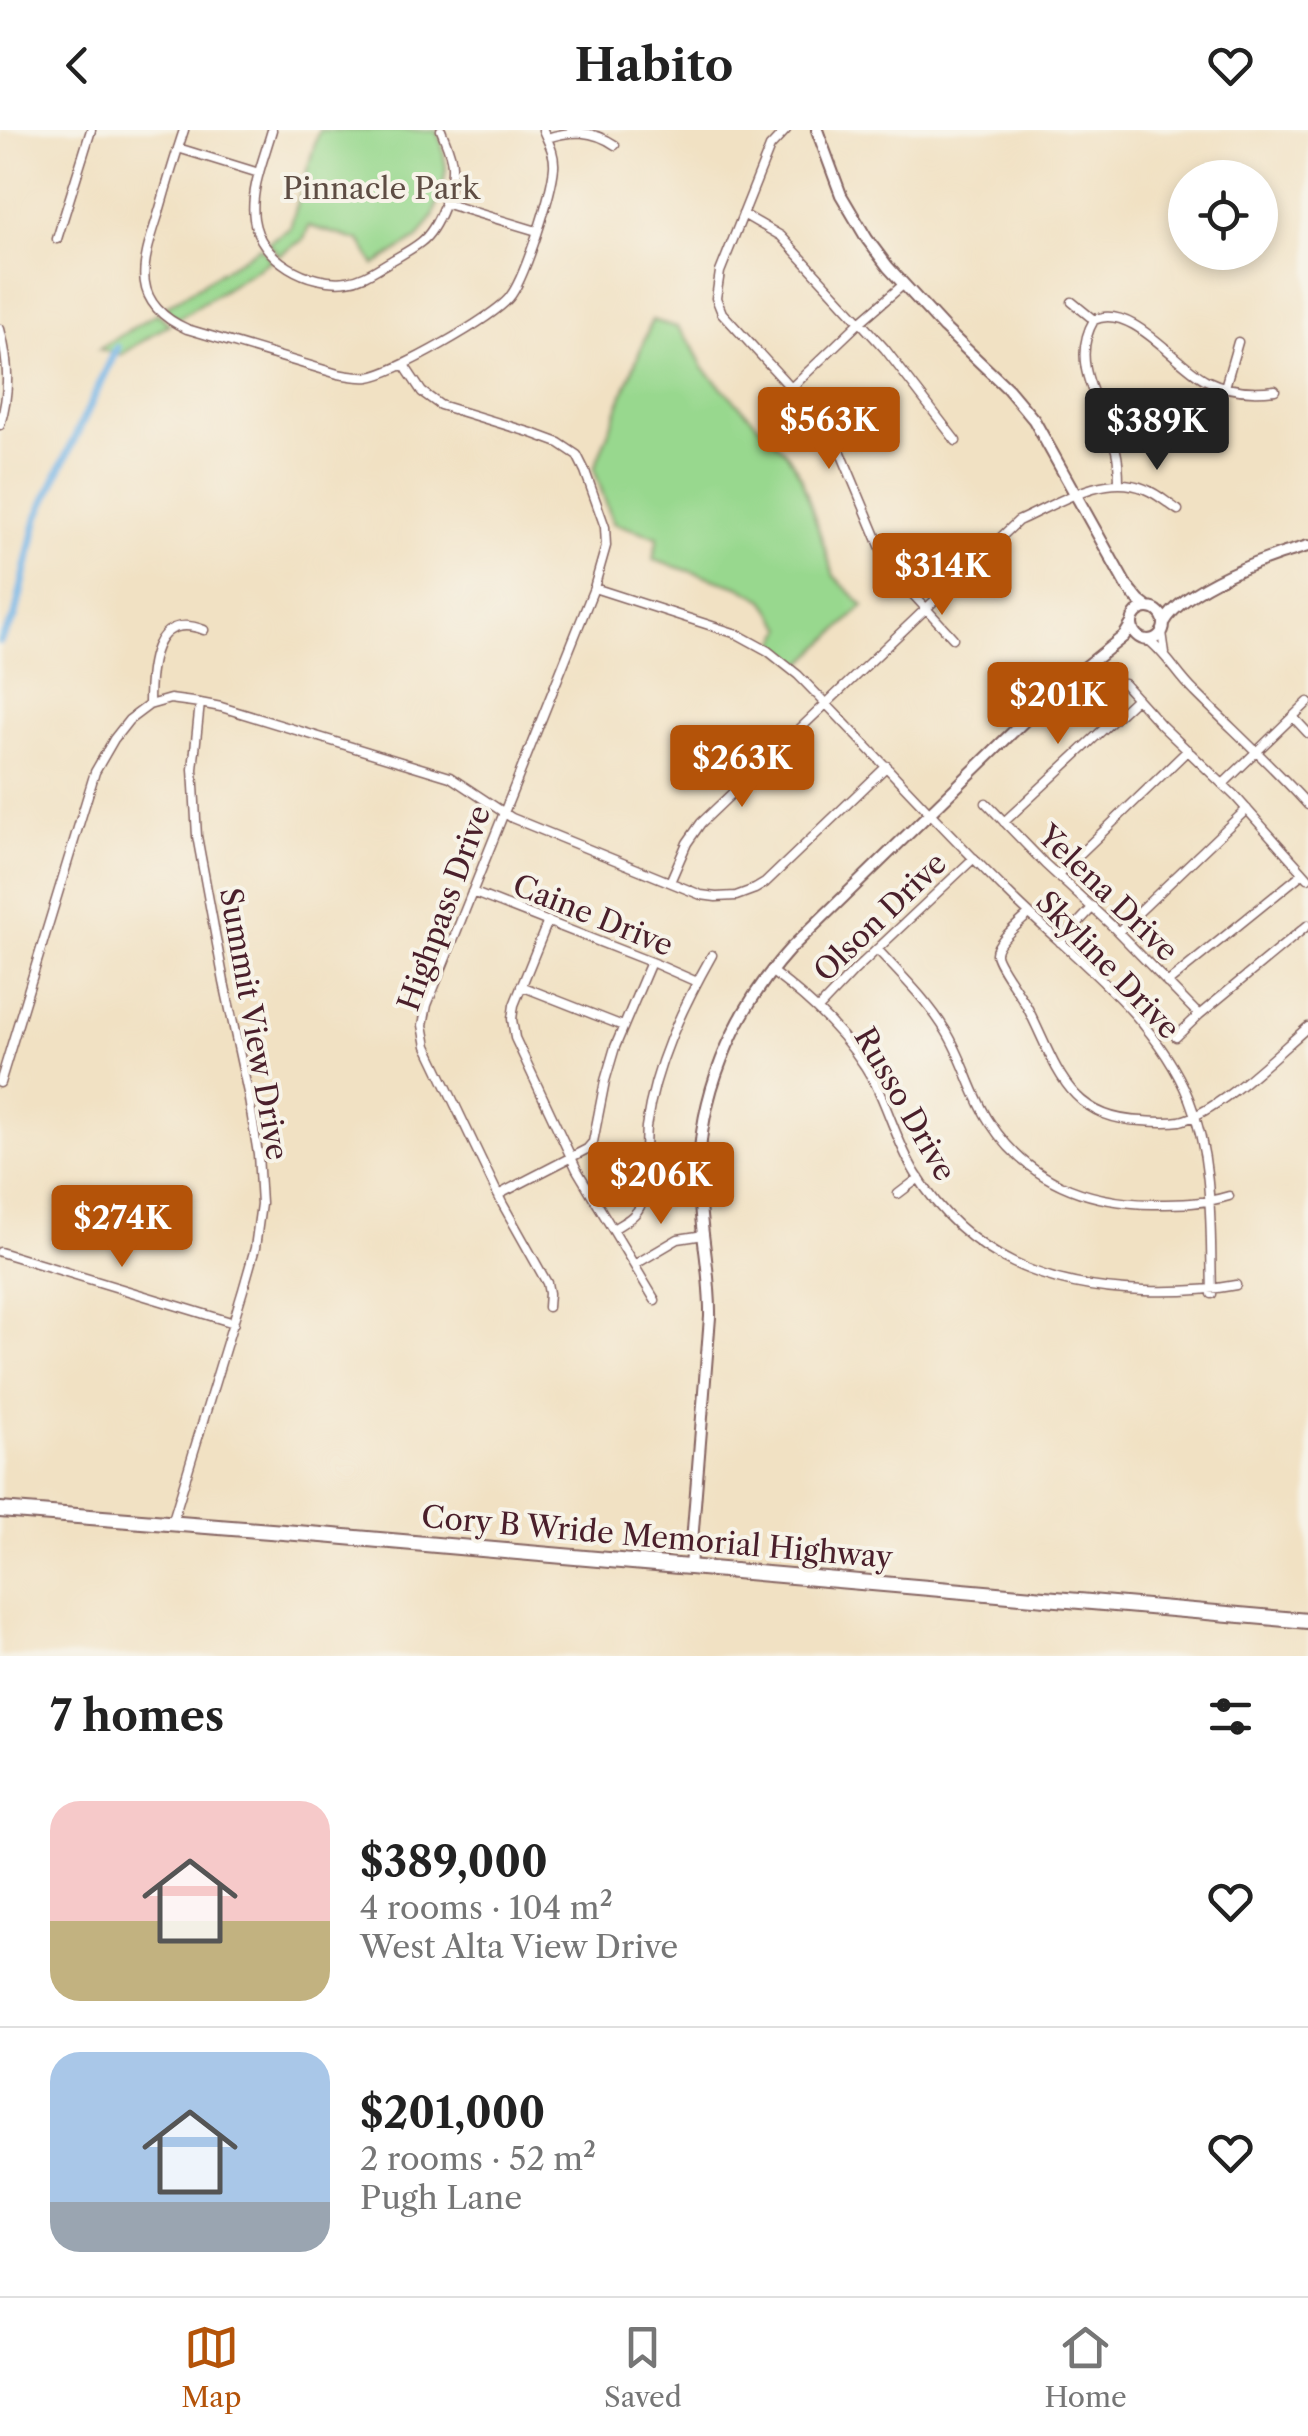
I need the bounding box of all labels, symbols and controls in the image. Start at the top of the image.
text: Habito [575,37,733,93]
icon: back [50,38,105,93]
icon: heart [1203,38,1258,93]
map controls [1168,160,1278,270]
button: locate [1168,160,1278,270]
park label: Pinnacle Park [283,170,481,207]
pin: $563K [759,387,899,472]
pin: $389K [1087,388,1227,473]
text: $563K [780,400,878,439]
text: $389K [1107,401,1207,440]
pin: $314K [872,533,1012,618]
text: $314K [895,546,989,585]
pin: $201K [988,662,1128,747]
text: $201K [1009,675,1107,714]
pin: $263K [672,725,812,810]
text: $263K [692,738,792,777]
street label: Highpass Drive [390,800,498,1016]
street label: Yelena Drive [1029,816,1186,969]
street label: Olson Drive [806,845,954,989]
street label: Caine Drive [507,866,679,964]
street label: Skyline Drive [1028,883,1188,1047]
street label: Summit View Drive [212,885,296,1163]
street label: Russo Drive [846,1021,964,1187]
pin: $206K [591,1142,731,1227]
text: $206K [610,1155,712,1194]
pin: $274K [52,1185,192,1270]
text: $274K [74,1198,170,1237]
street label: Cory B Wride Memorial Highway [420,1498,894,1576]
icon: filters [1203,1689,1258,1744]
text: 7 homes [50,1690,224,1742]
text: $389,000 [360,1836,548,1888]
icon: home [130,1841,250,1961]
icon: heart [1203,1874,1258,1929]
text: 4 rooms · 104 m² [360,1888,613,1927]
text: West Alta View Drive [360,1927,678,1966]
text: $201,000 [360,2087,545,2139]
icon: home [130,2092,250,2212]
icon: heart [1203,2125,1258,2180]
text: 2 rooms · 52 m² [360,2139,596,2178]
text: Pugh Lane [360,2178,522,2217]
tab: Map [181,2320,241,2414]
tab: Saved [604,2320,682,2414]
tab: Home [1044,2320,1127,2414]

